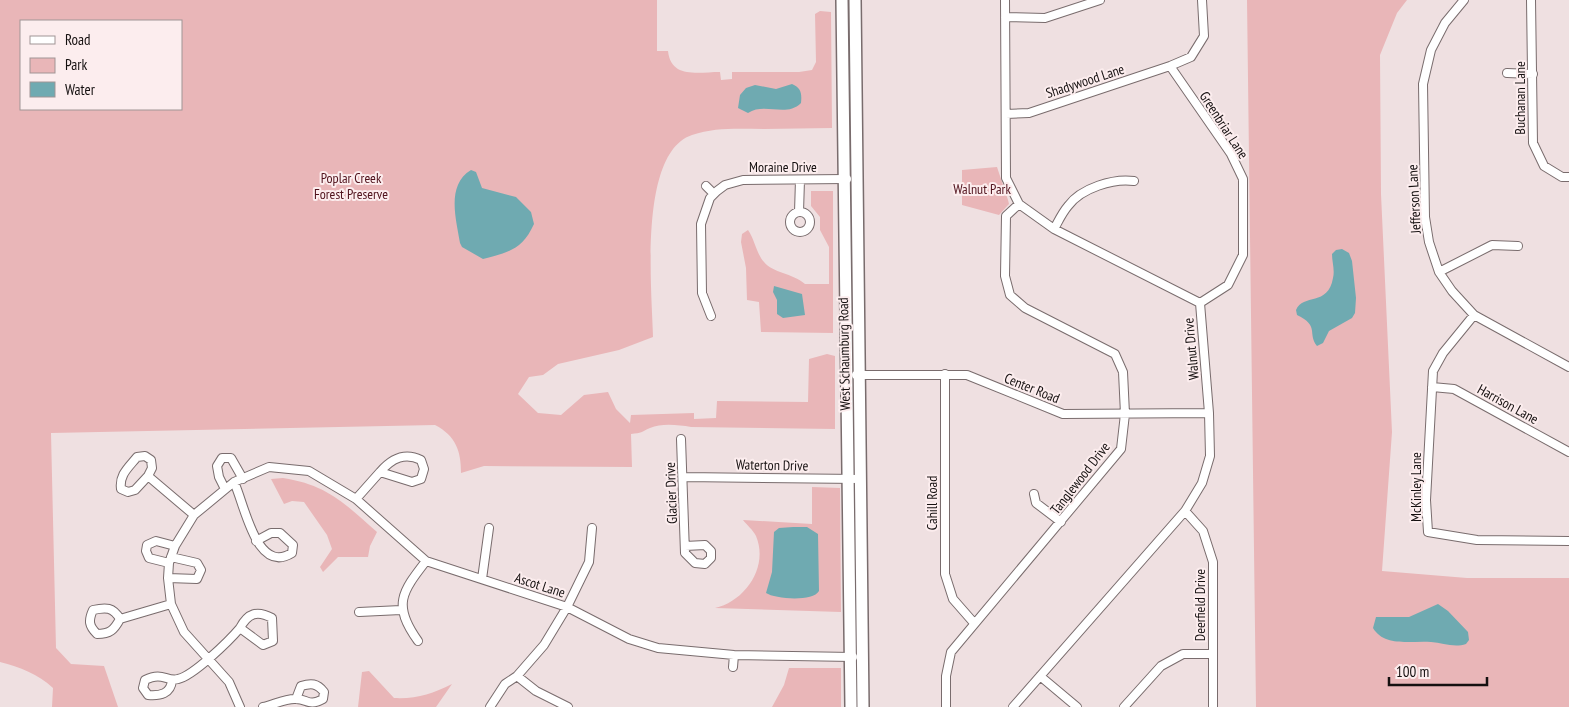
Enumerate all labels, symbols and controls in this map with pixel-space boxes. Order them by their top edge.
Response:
legend [20,20,182,110]
text: Road [65,30,91,49]
text: Park [65,55,87,74]
street label: Shadywood Lane [1043,60,1127,102]
street label: Buchanan Lane [1511,61,1529,135]
text: Water [65,80,96,99]
street label: Greenbriar Lane [1196,88,1253,162]
street label: Moraine Drive [749,158,817,176]
street label: Jefferson Lane [1403,164,1425,235]
park label: Poplar Creek Forest Preserve [314,169,388,203]
park label: Walnut Park [953,180,1011,198]
street label: West Schaumburg Road [834,297,854,411]
street label: Walnut Drive [1179,317,1203,381]
street label: Center Road [1002,369,1062,407]
street label: Harrison Lane [1474,380,1542,428]
street label: Tanglewood Drive [1046,438,1114,518]
street label: McKinley Lane [1407,452,1425,522]
street label: Waterton Drive [736,455,809,475]
street label: Glacier Drive [661,462,681,524]
street label: Cahill Road [923,476,941,530]
street label: Ascot Lane [512,568,568,602]
street label: Deerfield Drive [1191,569,1209,641]
scale bar [1389,654,1486,686]
text: 100 m [1396,662,1429,681]

